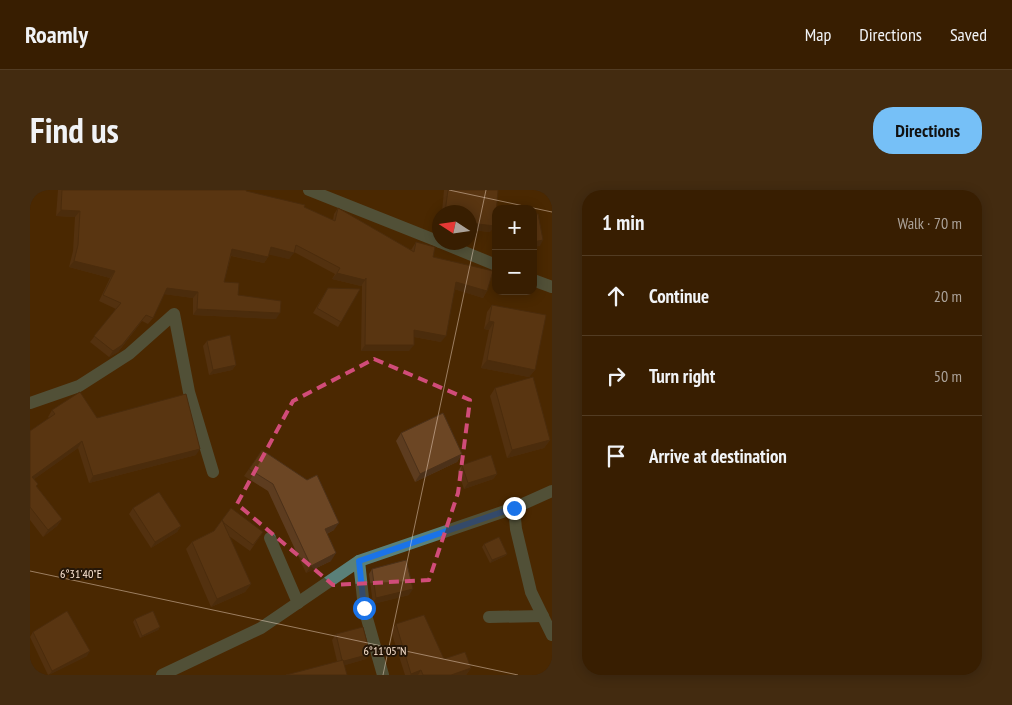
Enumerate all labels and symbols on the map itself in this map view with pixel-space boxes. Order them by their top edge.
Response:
north arrow [432,205,477,250]
route end [503,497,526,520]
text: 6°31'40"E [60,566,102,581]
route start [353,597,376,620]
text: 6°11'05"N [363,643,407,658]

